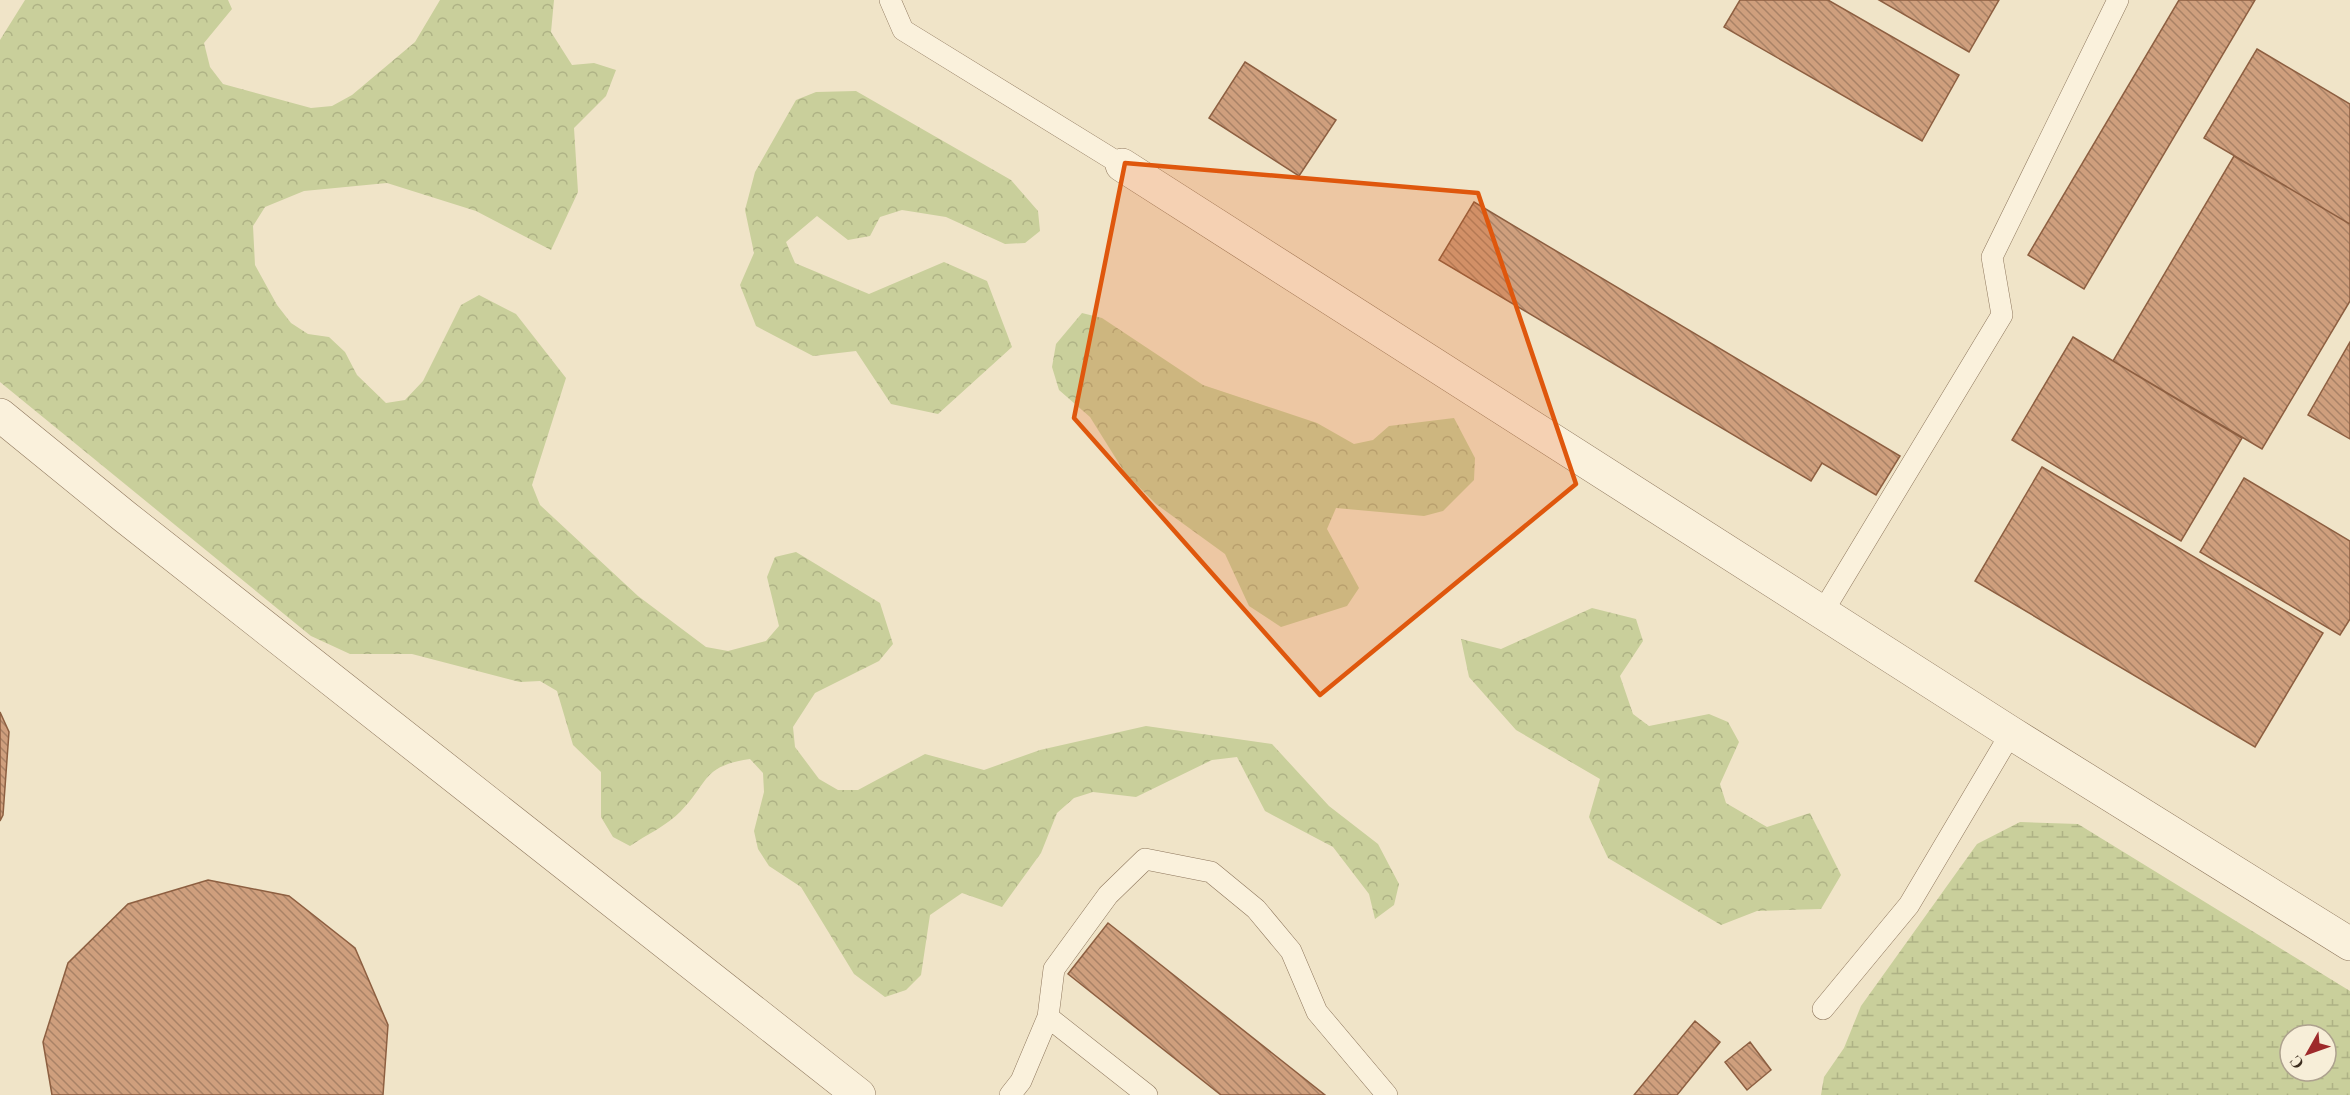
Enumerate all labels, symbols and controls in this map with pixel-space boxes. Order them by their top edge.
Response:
north arrow [2278,1023,2338,1083]
text: С [2284,1052,2308,1074]

